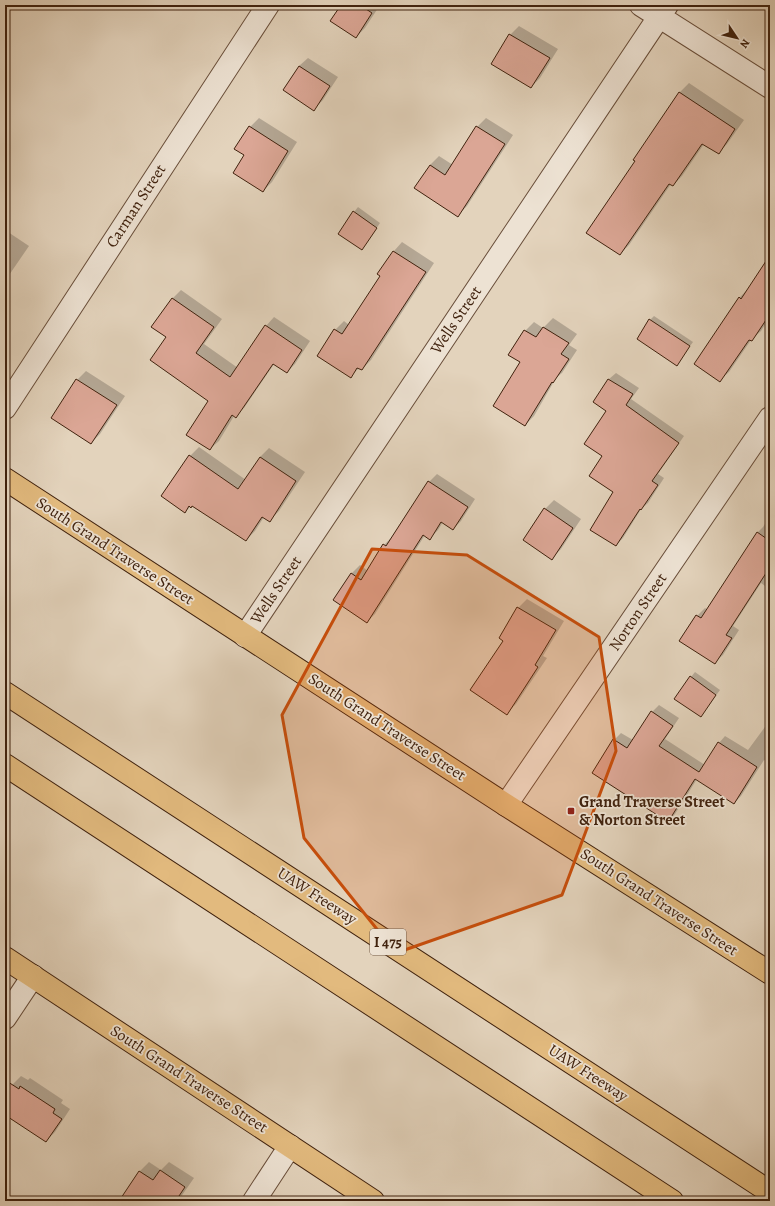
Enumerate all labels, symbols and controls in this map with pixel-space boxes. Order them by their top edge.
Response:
north arrow [717,18,757,58]
text: N [736,36,753,51]
street label: Carman Street [101,160,171,252]
street label: Wells Street [425,282,487,359]
street label: South Grand Traverse Street [32,492,198,610]
street label: Wells Street [245,552,307,629]
street label: Norton Street [604,569,672,655]
street label: South Grand Traverse Street [304,668,470,786]
place label: Grand Traverse Street & Norton Street [579,791,725,831]
marker: Grand Traverse Street & Norton Street [566,806,576,816]
street label: South Grand Traverse Street [576,843,742,961]
street label: UAW Freeway [273,862,362,930]
road number: I 475 [370,929,406,955]
street label: South Grand Traverse Street [106,1020,272,1138]
street label: UAW Freeway [544,1039,633,1107]

